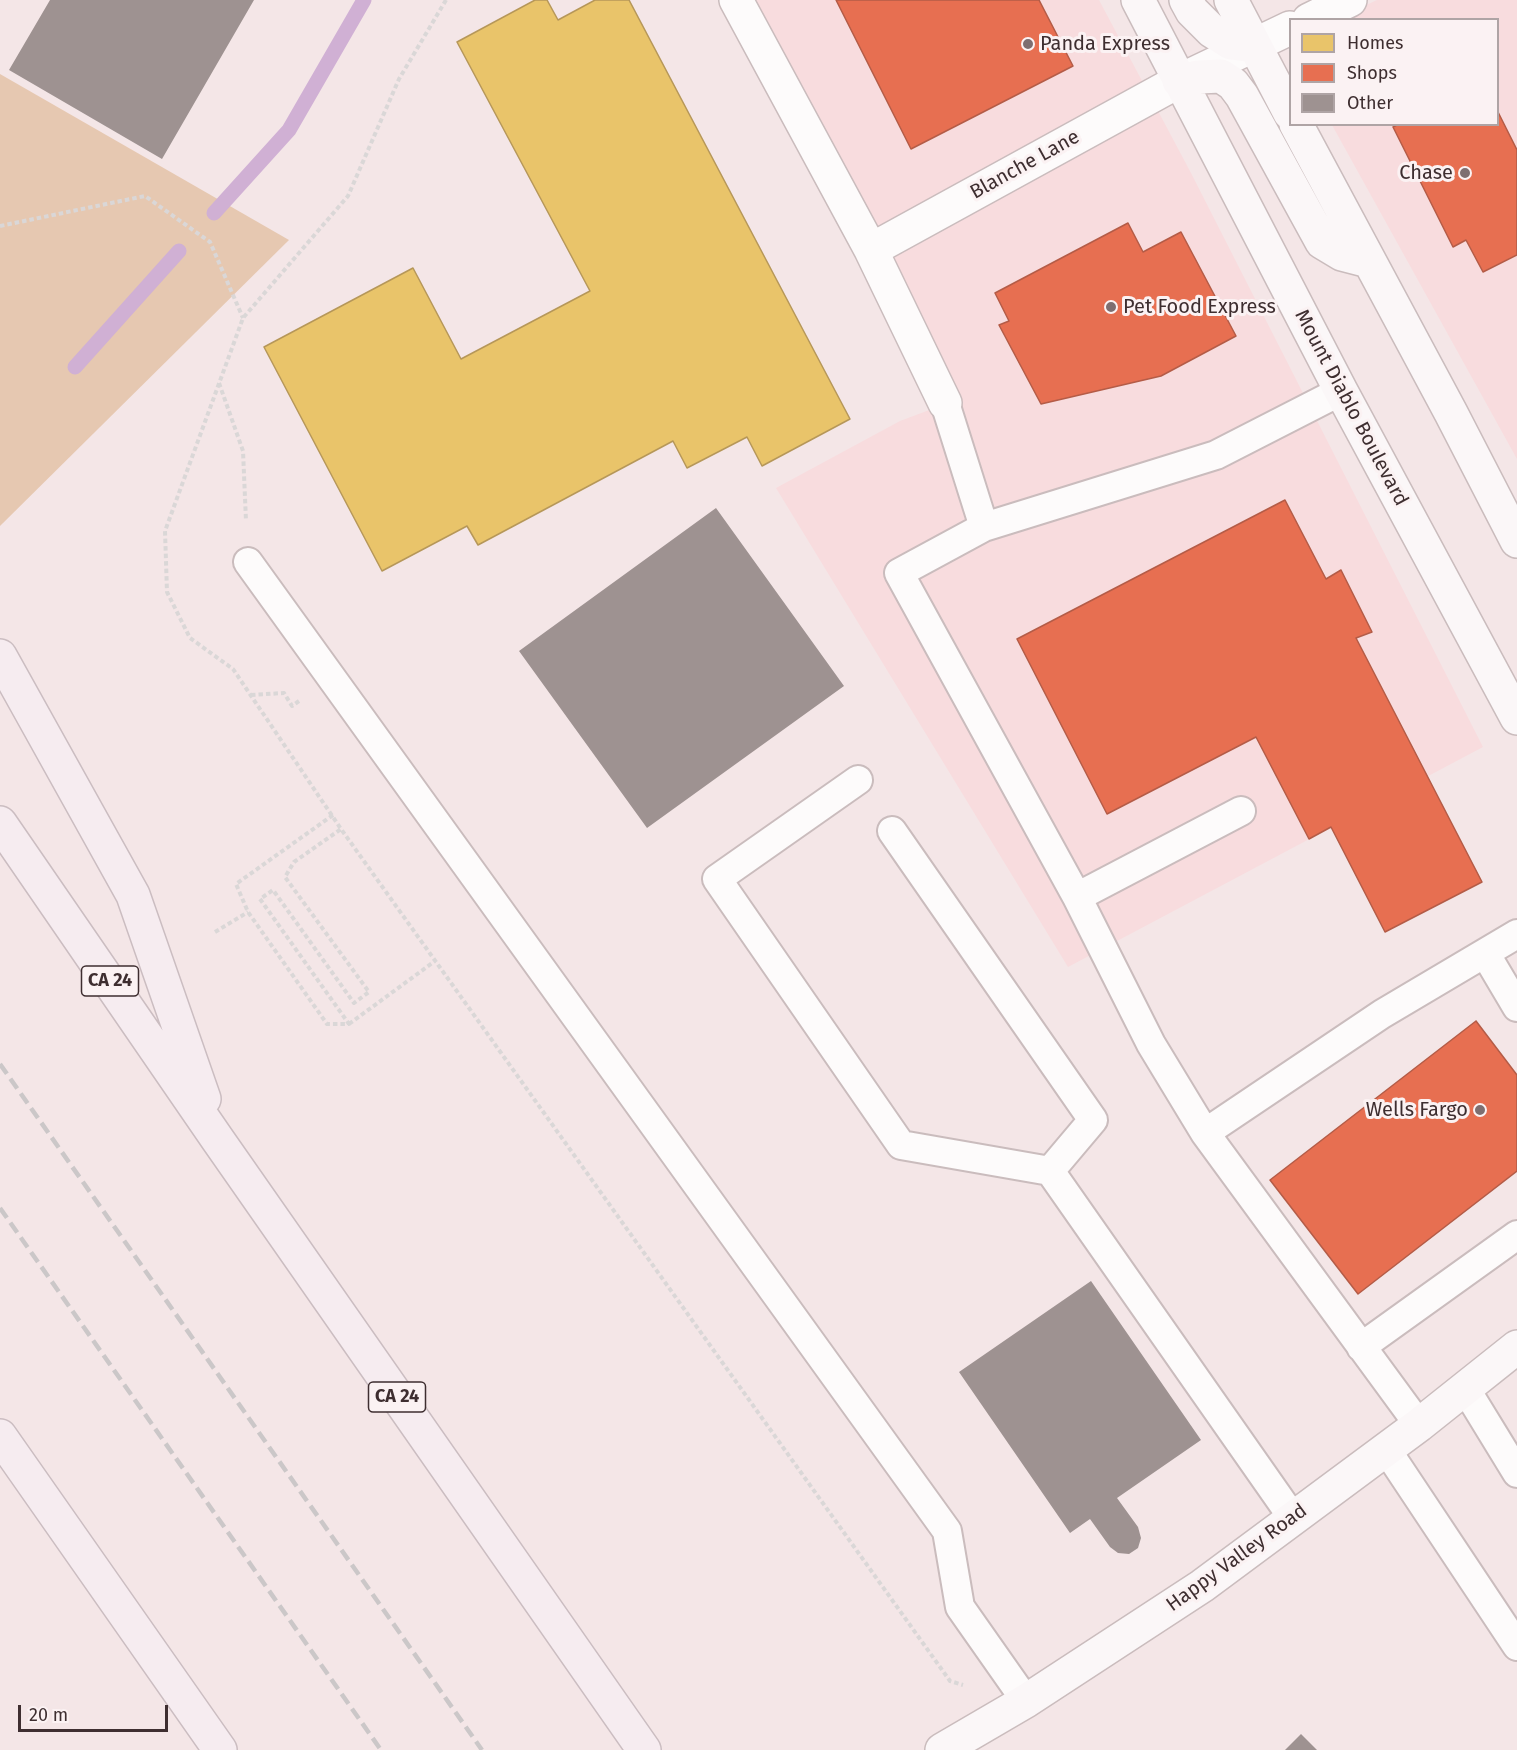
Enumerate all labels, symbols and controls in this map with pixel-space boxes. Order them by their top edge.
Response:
legend [1289,18,1499,126]
place label: Panda Express [1040,32,1170,56]
text: Homes [1347,32,1403,54]
marker: Panda Express [1021,37,1035,51]
text: Shops [1347,62,1397,84]
text: Other [1347,92,1393,114]
street label: Blanche Lane [966,125,1084,205]
place label: Chase [1399,161,1453,185]
marker: Chase [1458,166,1472,180]
place label: Pet Food Express [1123,295,1276,319]
marker: Pet Food Express [1104,300,1118,314]
street label: Mount Diablo Boulevard [1289,306,1413,510]
road number: CA 24 [82,966,138,996]
place label: Wells Fargo [1366,1098,1468,1122]
marker: Wells Fargo [1473,1103,1487,1117]
road number: CA 24 [368,1382,426,1412]
street label: Happy Valley Road [1162,1499,1312,1617]
scale bar [21,1693,171,1731]
text: 20 m [29,1704,68,1726]

